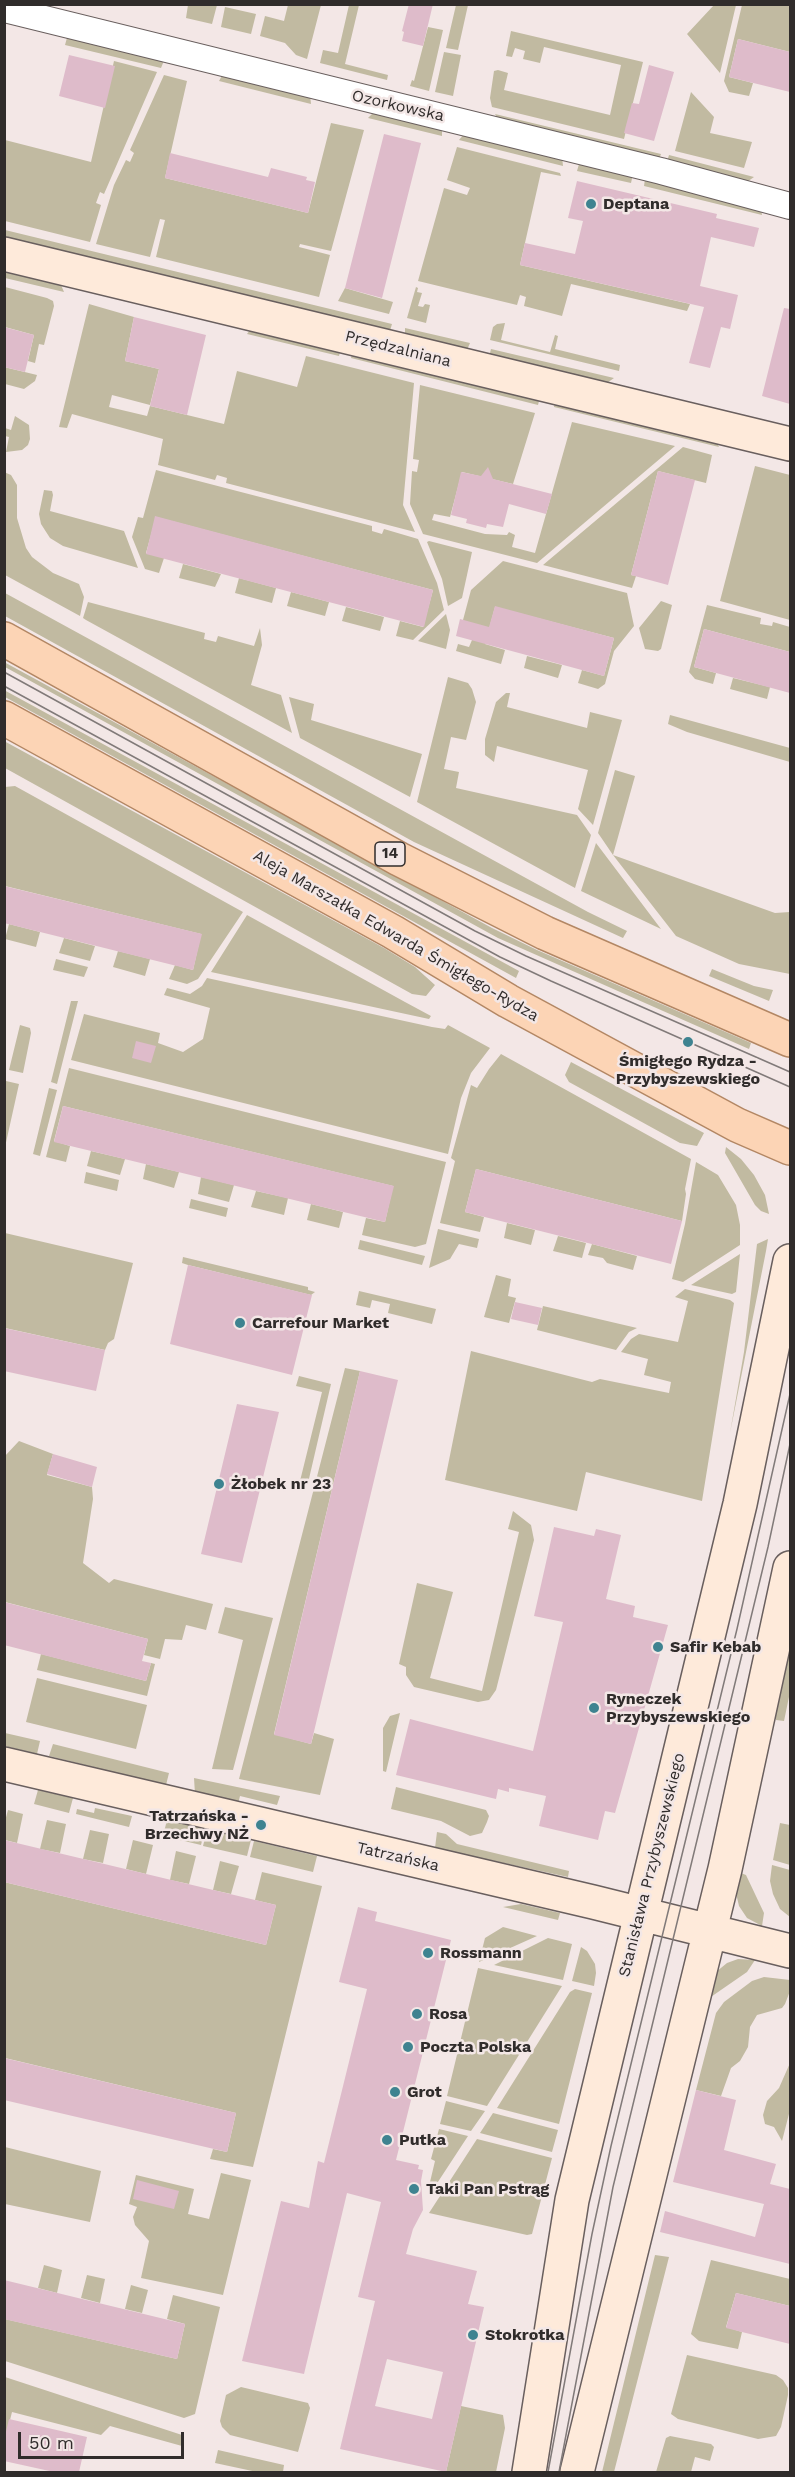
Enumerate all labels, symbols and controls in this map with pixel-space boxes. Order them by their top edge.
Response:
street label: Ozorkowska [350,86,446,126]
place label: Deptana [603,194,669,214]
marker: Deptana [584,197,598,211]
street label: Przędzalniana [343,327,453,371]
road number: 14 [375,842,405,866]
street label: Aleja Marszałka Edwarda Śmigłego-Rydza [250,846,542,1026]
marker: Śmigłego Rydza - Przybyszewskiego [681,1035,695,1049]
place label: Śmigłego Rydza - Przybyszewskiego [616,1051,760,1089]
place label: Carrefour Market [252,1313,389,1333]
marker: Carrefour Market [233,1316,247,1330]
place label: Żłobek nr 23 [231,1474,331,1494]
marker: Żłobek nr 23 [212,1477,226,1491]
place label: Safir Kebab [670,1637,761,1657]
marker: Safir Kebab [651,1640,665,1654]
place label: Ryneczek Przybyszewskiego [606,1689,750,1727]
marker: Ryneczek Przybyszewskiego [587,1701,601,1715]
street label: Stanisława Przybyszewskiego [615,1751,689,1979]
place label: Tatrzańska - Brzechwy NŻ [145,1806,249,1844]
marker: Tatrzańska - Brzechwy NŻ [254,1818,268,1832]
street label: Tatrzańska [355,1838,441,1876]
place label: Rossmann [440,1943,522,1963]
marker: Rossmann [421,1946,435,1960]
place label: Rosa [429,2004,467,2024]
marker: Rosa [410,2007,424,2021]
place label: Poczta Polska [420,2037,531,2057]
marker: Poczta Polska [401,2040,415,2054]
place label: Grot [407,2082,442,2102]
marker: Grot [388,2085,402,2099]
place label: Putka [399,2130,446,2150]
marker: Putka [380,2133,394,2147]
place label: Taki Pan Pstrąg [426,2179,549,2199]
marker: Taki Pan Pstrąg [407,2182,421,2196]
place label: Stokrotka [485,2325,564,2345]
marker: Stokrotka [466,2328,480,2342]
scale bar [21,2420,188,2458]
text: 50 m [29,2432,74,2453]

